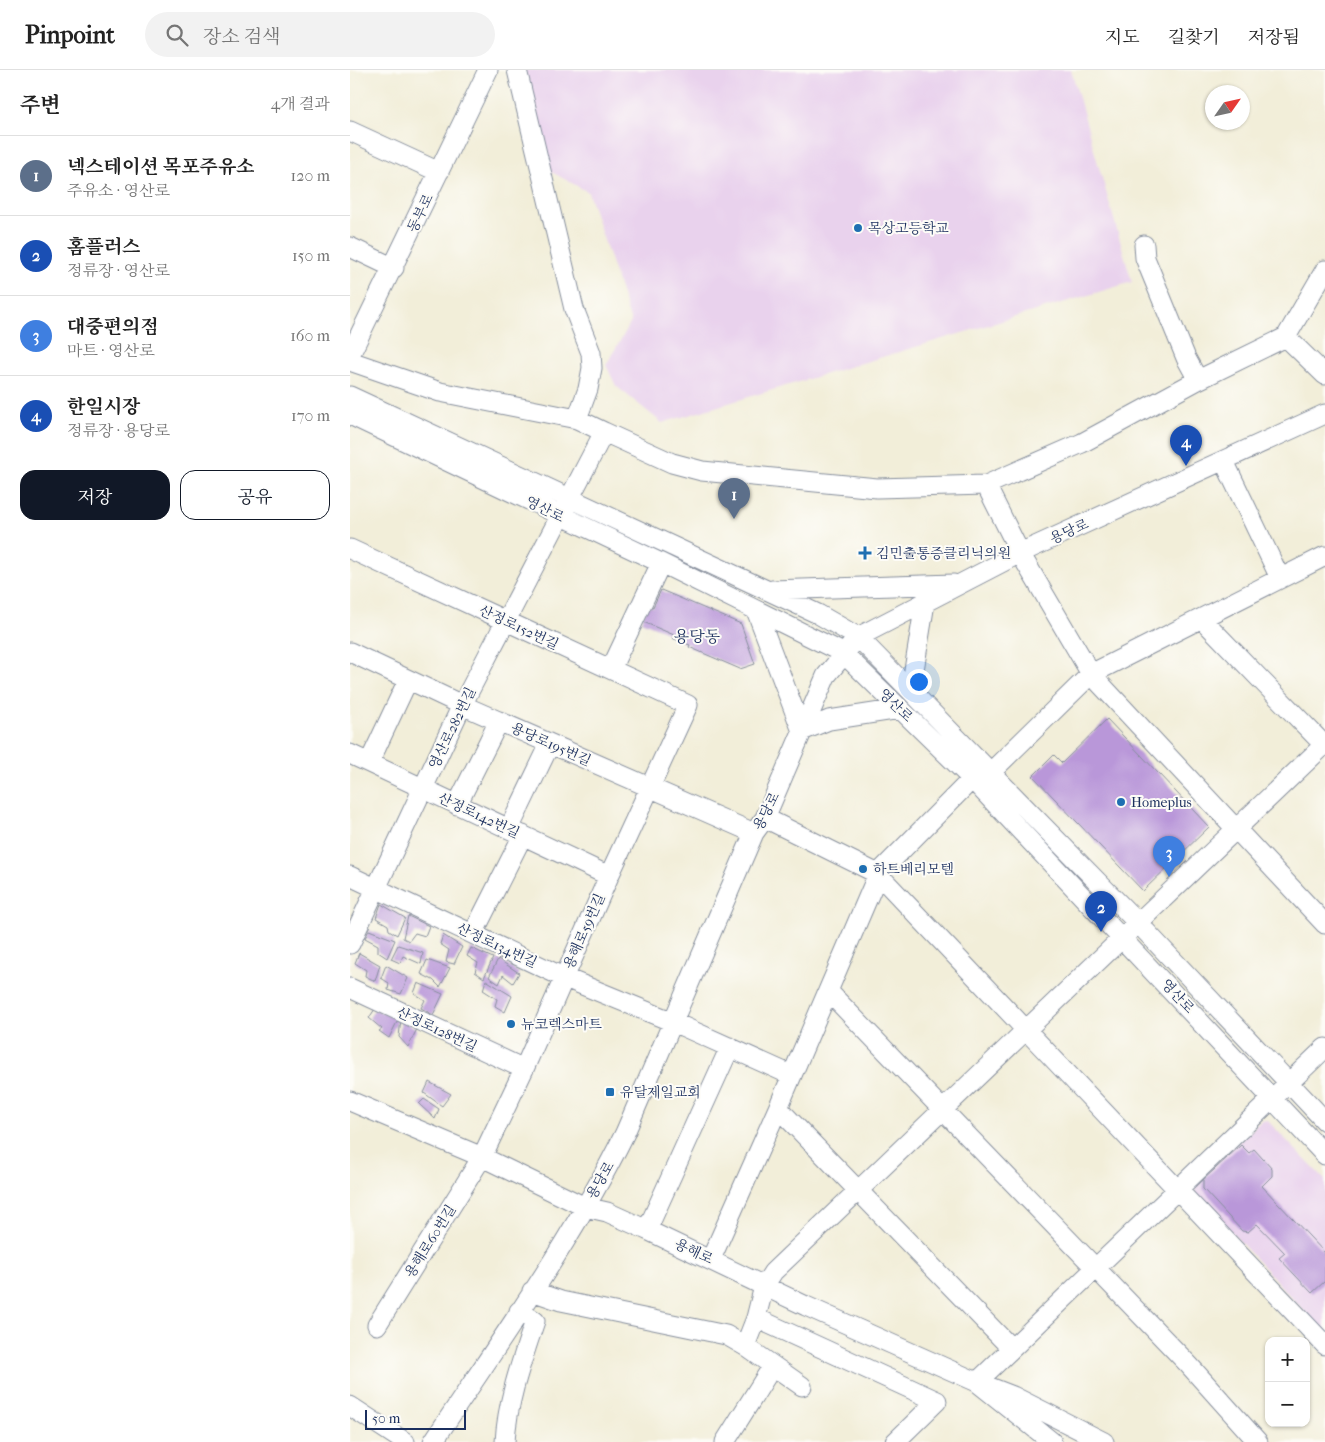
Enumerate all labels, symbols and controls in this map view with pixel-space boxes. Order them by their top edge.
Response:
search box [145,12,495,57]
text: Pinpoint [25,21,115,49]
icon: search [163,21,191,49]
text: 장소 검색 [203,26,280,48]
text: 지도 [1105,27,1140,48]
text: 길찾기 [1168,27,1220,48]
text: 저장됨 [1248,27,1300,48]
north arrow [1205,85,1250,130]
text: 주변 [20,93,61,117]
text: 4개 결과 [271,94,330,113]
text: 넥스테이션 목포주유소 [67,156,255,178]
text: 1 [33,166,39,185]
text: 120 m [291,166,330,185]
text: 주유소 · 영산로 [67,181,170,200]
street label: 동부로 [404,191,437,235]
place label: 목상고등학교 [868,220,950,237]
marker: 목상고등학교 [852,222,864,234]
text: 홈플러스 [67,236,140,258]
text: 2 [32,246,40,265]
text: 150 m [292,246,330,265]
text: 정류장 · 영산로 [67,261,170,280]
text: 대중편의점 [67,316,159,338]
text: 3 [33,326,39,345]
text: 160 m [290,326,330,345]
text: 마트 · 영산로 [67,341,154,360]
text: 한일시장 [67,396,140,418]
text: 4 [31,406,41,425]
text: 170 m [291,406,330,425]
text: 정류장 · 용당로 [67,421,170,440]
pin: 4 [1170,425,1202,466]
button: 저장 [20,470,170,520]
button: 공유 [180,470,330,520]
pin: 1 [718,478,750,519]
street label: 영산로 [523,493,567,526]
street label: 용당로 [1047,515,1092,547]
place label: 김민출통증클리닉의원 [876,545,1011,562]
marker: 김민출통증클리닉의원 [858,546,872,560]
street label: 산정로152번길 [476,602,561,653]
district label: 용당동 [674,627,721,646]
your location [906,669,932,695]
street label: 영산로282번길 [425,684,480,772]
street label: 영산로 [875,685,916,726]
street label: 용당로195번길 [508,719,594,770]
street label: 산정로142번길 [435,789,522,842]
street label: 용당로 [750,789,783,833]
place label: Homeplus [1131,794,1192,811]
marker: Homeplus [1115,796,1127,808]
pin: 3 [1153,836,1185,877]
place label: 하트베리모텔 [873,861,954,878]
marker: 하트베리모텔 [857,863,869,875]
street label: 용해로59번길 [560,891,609,972]
pin: 2 [1085,891,1117,932]
street label: 산정로134번길 [454,919,540,971]
street label: 영산로 [1158,976,1198,1017]
street label: 산정로128번길 [394,1003,480,1056]
place label: 뉴코렉스마트 [521,1016,603,1033]
marker: 뉴코렉스마트 [505,1018,517,1030]
place label: 유달제일교회 [620,1084,701,1101]
marker: 유달제일교회 [604,1086,616,1098]
street label: 용당로 [583,1158,618,1202]
street label: 용해로60번길 [401,1202,460,1281]
street label: 용해로 [672,1235,716,1268]
map controls [1265,1337,1310,1427]
button: + [1265,1337,1310,1382]
button: − [1265,1382,1310,1427]
scale bar [365,1407,466,1430]
text: 50 m [372,1410,400,1427]

